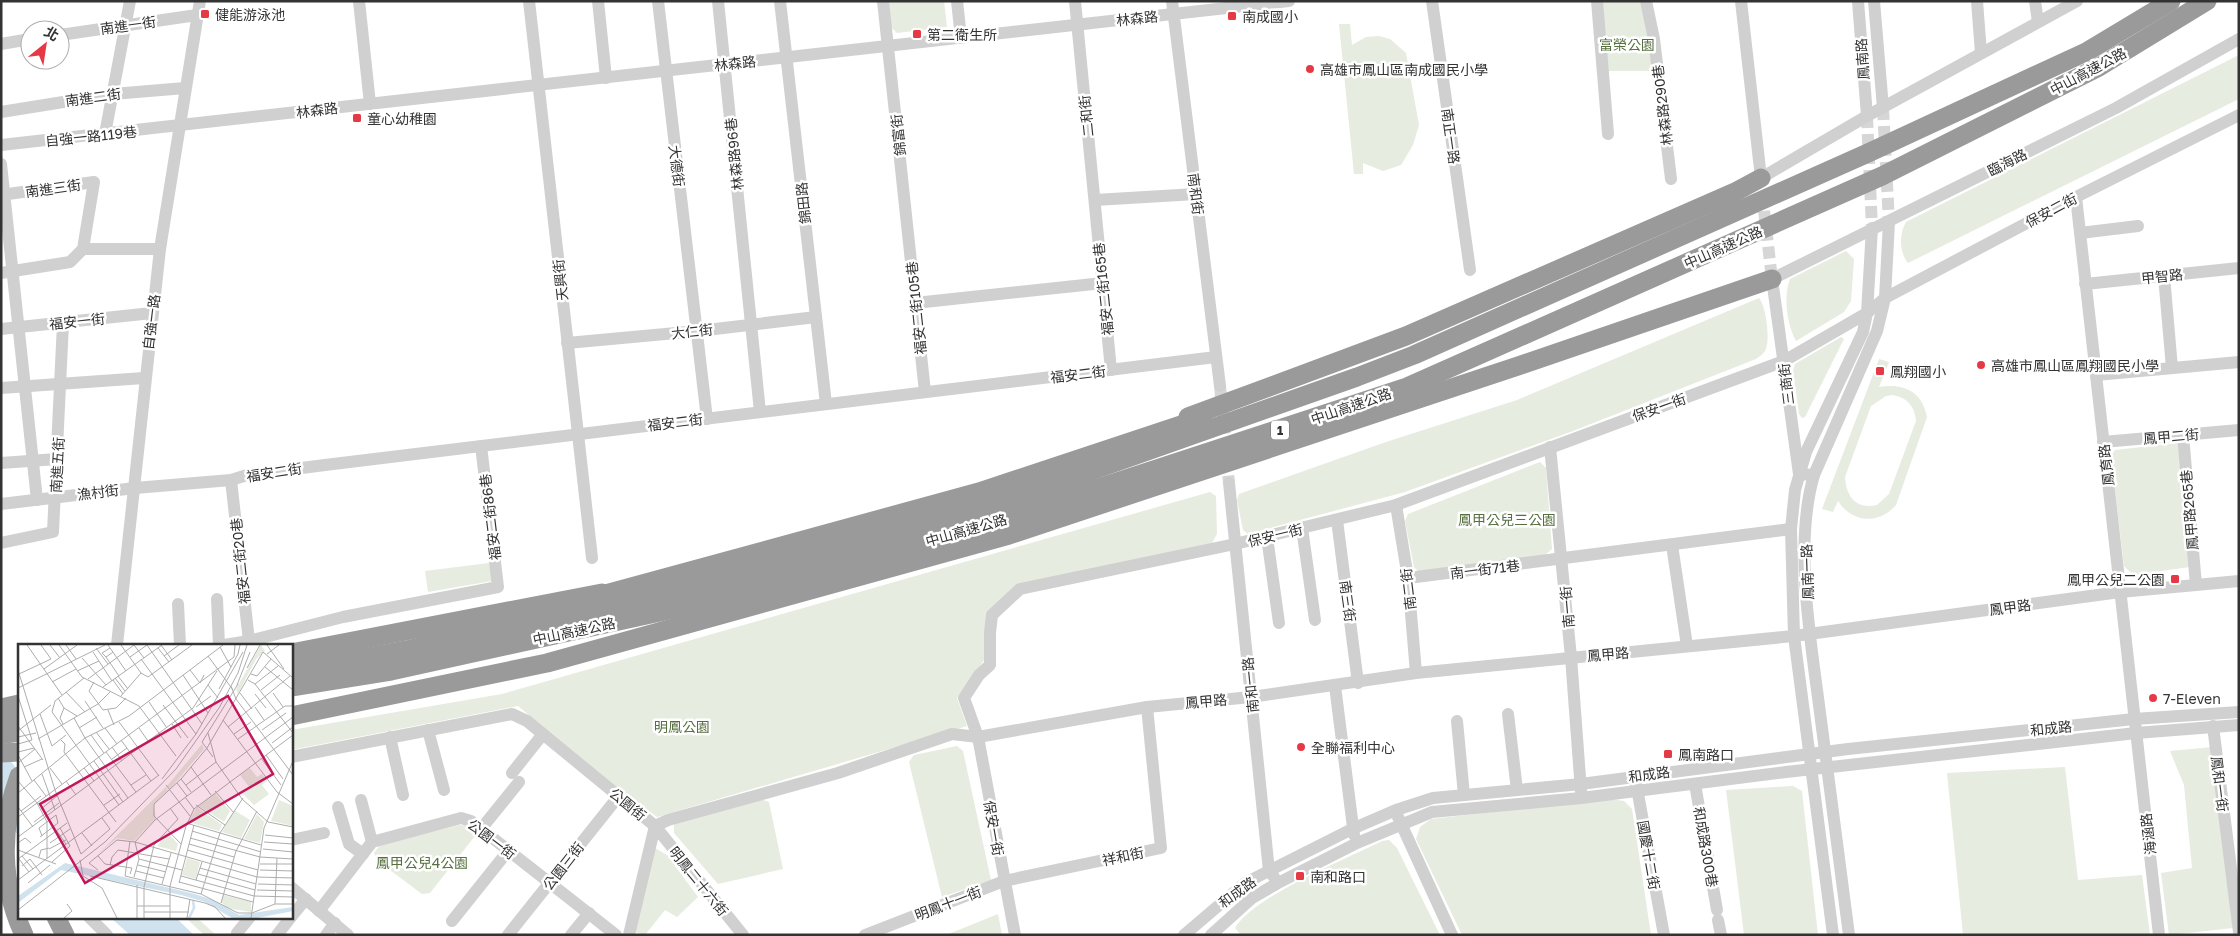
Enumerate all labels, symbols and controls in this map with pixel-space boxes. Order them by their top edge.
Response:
place label: 健能游泳池 [215,6,285,23]
street label: 林森路 [1115,7,1159,29]
marker: 健能游泳池 [199,8,211,20]
place label: 南成國小 [1242,8,1298,25]
marker: 南成國小 [1226,10,1238,22]
street label: 南進一街 [99,13,157,37]
north arrow [20,20,70,70]
text: 北 [41,22,62,44]
place label: 第二衛生所 [927,26,997,43]
marker: 第二衛生所 [911,28,923,40]
park label: 富榮公園 [1599,36,1655,53]
street label: 鳳南路 [1852,37,1872,81]
street label: 中山高速公路 [2047,44,2129,98]
street label: 林森路 [713,52,757,74]
place label: 高雄市鳳山區南成國民小學 [1320,61,1488,78]
marker: 高雄市鳳山區南成國民小學 [1304,63,1316,75]
street label: 林森路290巷 [1649,64,1675,146]
street label: 南進二街 [64,85,122,109]
street label: 二和街 [1075,94,1097,138]
street label: 林森路 [295,99,339,121]
street label: 南正一路 [1439,107,1463,165]
place label: 童心幼稚園 [367,110,437,127]
marker: 童心幼稚園 [351,112,363,124]
street label: 錦富街 [887,113,909,157]
street label: 林森路96巷 [722,117,746,191]
street label: 自強一路119巷 [44,123,138,149]
street label: 大德街 [666,144,688,188]
street label: 臨海路 [1984,145,2030,179]
street label: 南和街 [1185,172,1207,216]
street label: 南進三街 [24,176,82,200]
street label: 錦田路 [792,181,814,225]
street label: 保安二街 [2022,189,2080,231]
street label: 中山高速公路 [1681,222,1765,272]
street label: 福安二街165巷 [1090,242,1116,336]
street label: 天興街 [549,258,571,302]
street label: 福安二街105巷 [903,261,929,355]
street label: 甲智路 [2140,265,2184,287]
street label: 自強一路 [139,293,163,351]
street label: 福安一街 [48,310,106,332]
street label: 大仁街 [670,320,714,342]
place label: 高雄市鳳山區鳳翔國民小學 [1991,357,2159,374]
marker: 高雄市鳳山區鳳翔國民小學 [1975,359,1987,371]
street label: 福安二街 [1049,362,1107,386]
street label: 三商街 [1775,362,1797,406]
place label: 鳳翔國小 [1890,363,1946,380]
marker: 鳳翔國小 [1874,365,1886,377]
street label: 中山高速公路 [1309,384,1393,428]
street label: 保安一街 [1630,389,1688,425]
street label: 福安二街 [646,410,704,434]
road number: 1 [1271,420,1289,440]
street label: 鳳甲二街 [2142,425,2200,447]
street label: 南進五街 [47,437,67,493]
street label: 鳳育路 [2095,443,2117,487]
street label: 福安二街 [245,459,303,485]
street label: 鳳甲路265巷 [2177,469,2201,551]
street label: 福安二街86巷 [476,473,504,561]
street label: 漁村街 [76,481,120,503]
street label: 中山高速公路 [923,510,1009,550]
park label: 鳳甲公兒三公園 [1458,511,1556,528]
street label: 福安二街20巷 [227,517,253,605]
street label: 保安一街 [1246,520,1304,550]
street label: 鳳南一路 [1798,544,1816,600]
street label: 南一街71巷 [1449,556,1521,582]
street label: 南二街 [1397,567,1419,611]
place label: 鳳甲公兒二公園 [2067,571,2165,588]
marker: 鳳甲公兒二公園 [2169,573,2181,585]
street label: 南三街 [1337,579,1359,623]
street label: 南一街 [1557,585,1577,629]
street label: 鳳甲路 [1988,596,2032,618]
street label: 中山高速公路 [531,614,617,648]
inset map [18,644,292,918]
street label: 鳳甲路 [1586,644,1630,664]
street label: 南和一路 [1239,656,1261,714]
place label: 7-Eleven [2163,690,2221,707]
street label: 鳳甲路 [1184,691,1228,711]
marker: 7-Eleven [2147,692,2159,704]
street label: 和成路 [2029,717,2073,739]
park label: 明鳳公園 [654,718,710,735]
place label: 全聯福利中心 [1311,739,1395,756]
marker: 全聯福利中心 [1295,741,1307,753]
place label: 鳳南路口 [1678,746,1734,763]
marker: 鳳南路口 [1662,748,1674,760]
street label: 鳳和一街 [2208,755,2232,813]
street label: 和成路 [1627,763,1671,785]
street label: 公園街 [606,784,650,824]
street label: 保安一街 [981,799,1007,857]
street label: 和成路300巷 [1691,805,1721,889]
street label: 海涵路 [2137,812,2159,856]
street label: 公園一街 [465,815,519,863]
street label: 國慶十二街 [1635,819,1663,891]
street label: 公園三街 [539,839,587,893]
street label: 明鳳二十六街 [666,843,732,919]
street label: 祥和街 [1101,843,1145,869]
park label: 鳳甲公兒4公園 [376,854,468,871]
place label: 南和路口 [1310,868,1366,885]
marker: 南和路口 [1294,870,1306,882]
street label: 和成路 [1215,873,1259,911]
street label: 明鳳十一街 [912,883,984,923]

